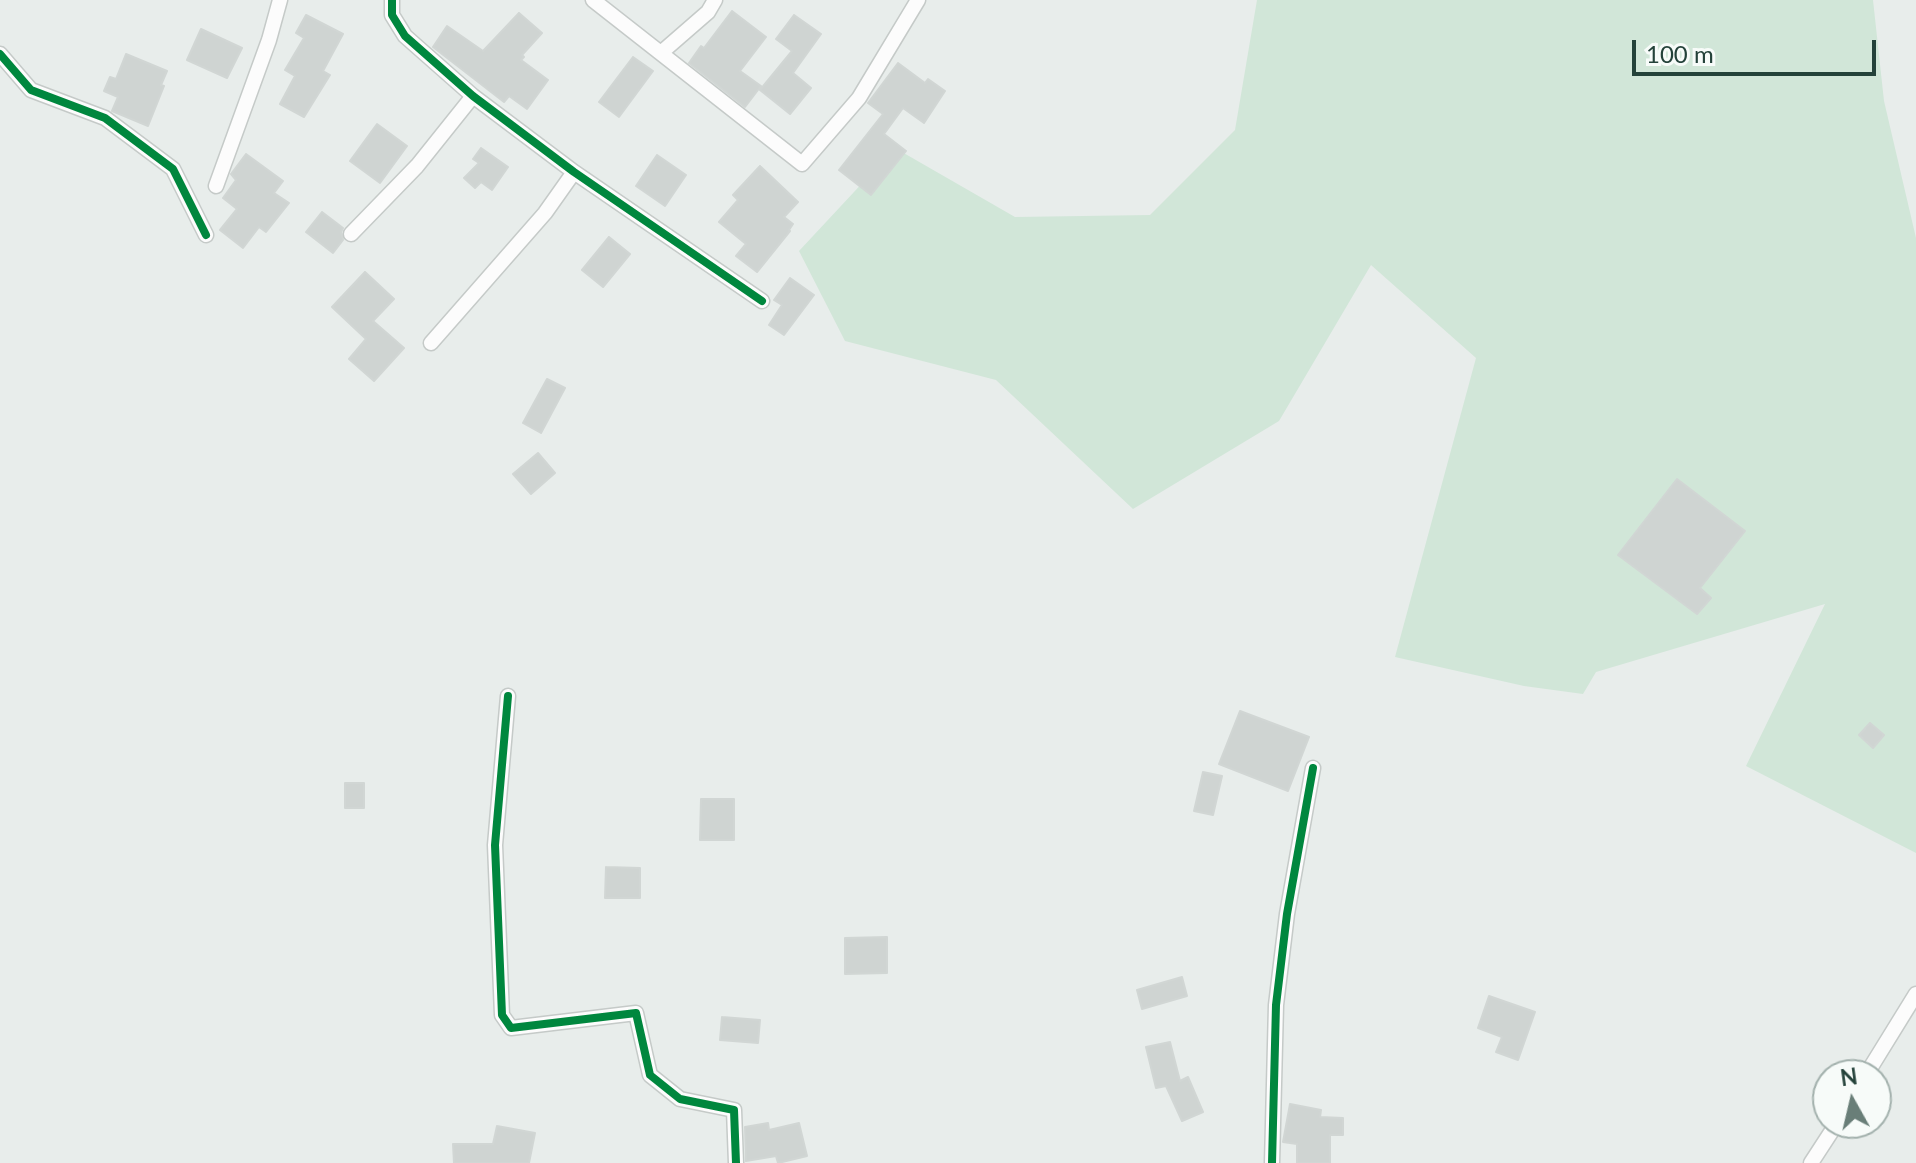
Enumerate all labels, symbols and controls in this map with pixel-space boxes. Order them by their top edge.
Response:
scale bar [1636,24,1880,74]
text: 100 m [1646,39,1714,68]
north arrow [1812,1059,1892,1139]
text: N [1839,1062,1859,1091]

